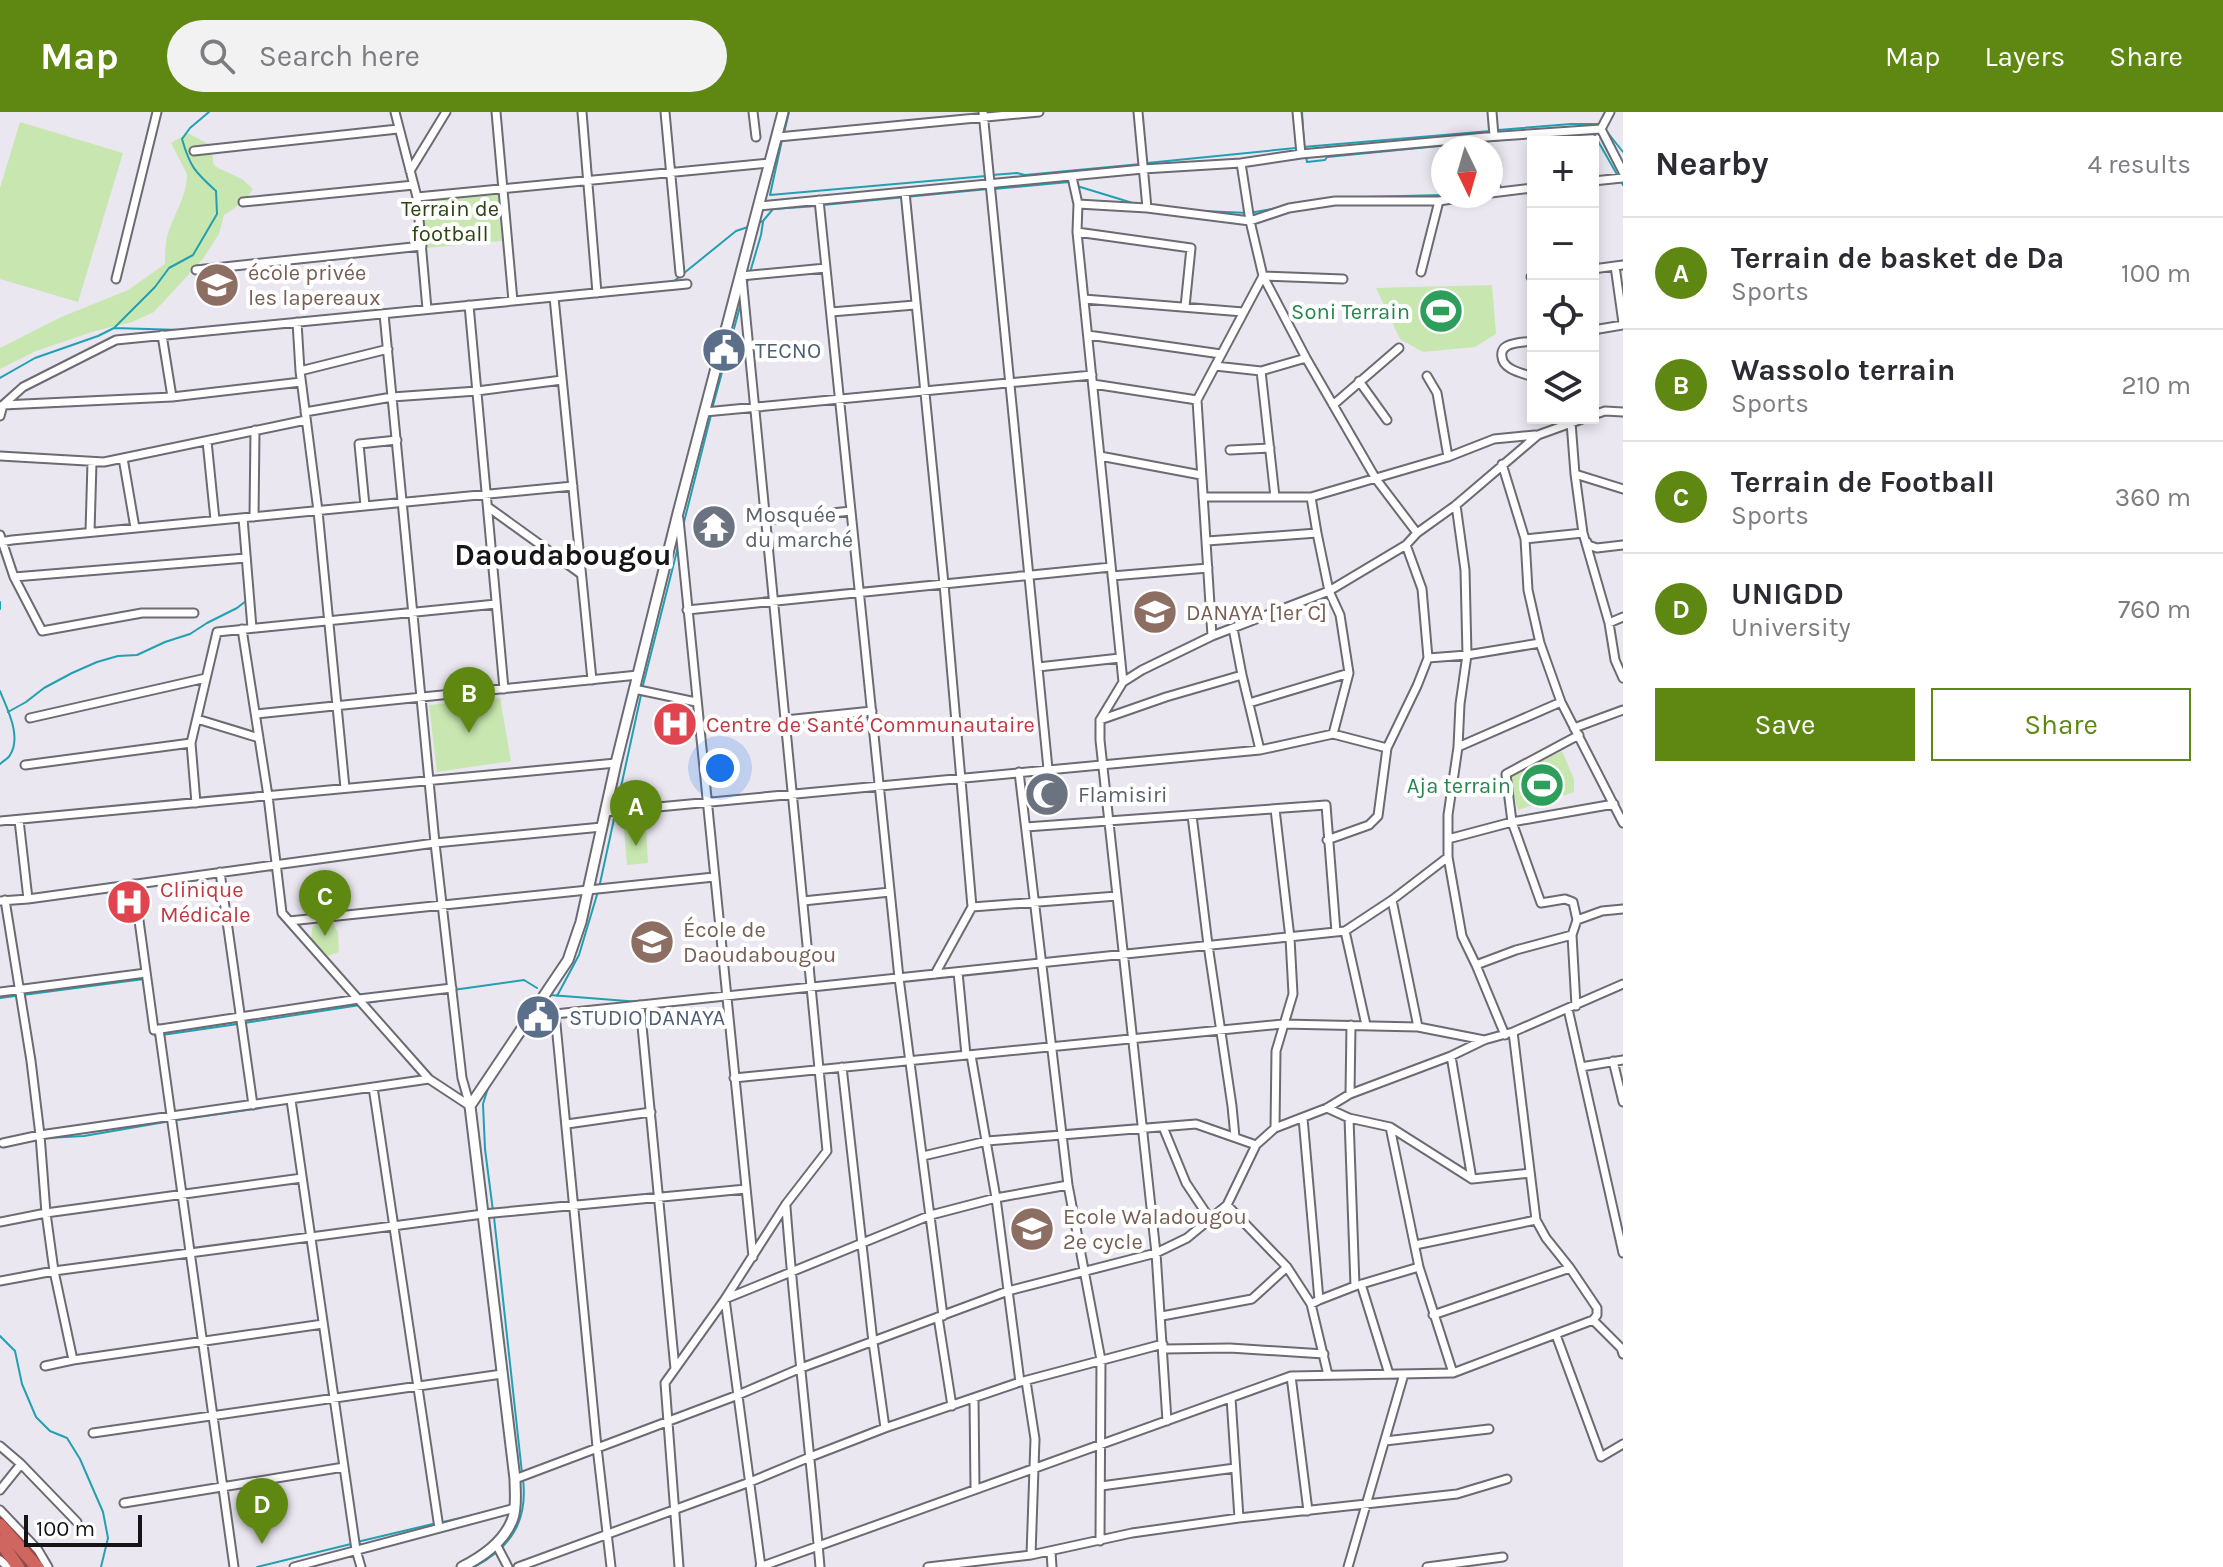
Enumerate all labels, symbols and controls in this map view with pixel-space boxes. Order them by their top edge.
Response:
search box [167,20,727,92]
text: Map [40,34,119,79]
icon: search [195,34,239,78]
text: Search here [259,38,420,74]
text: Map [1885,40,1940,73]
text: Layers [1984,40,2065,73]
text: Share [2109,40,2183,73]
north arrow [1431,136,1503,208]
map controls [1527,136,1599,424]
button: + [1527,136,1599,208]
text: Nearby [1655,144,1769,184]
text: 4 results [2087,149,2191,180]
park label: Terrain de football [401,196,499,247]
button: − [1527,208,1599,280]
text: Terrain de basket de Da [1731,240,2064,276]
text: A [1673,258,1689,289]
text: 100 m [2121,258,2191,289]
place label: école privée les lapereaux [248,260,381,311]
school or university icon: école privée les lapereaux [193,261,241,309]
text: Sports [1731,276,1809,307]
button: locate [1527,280,1599,352]
sports icon: Soni Terrain [1417,287,1465,335]
place label: Soni Terrain [1291,299,1410,325]
public building icon: TECNO [700,326,748,374]
place label: TECNO [755,338,821,364]
button: layers [1527,352,1599,424]
text: Wassolo terrain [1731,352,1955,388]
text: B [1673,370,1689,401]
text: 210 m [2121,370,2191,401]
text: Sports [1731,388,1809,419]
text: Terrain de Football [1731,464,1995,500]
text: C [1673,482,1689,513]
text: 360 m [2115,482,2191,513]
text: Sports [1731,500,1809,531]
place label: Mosquée du marché [745,502,853,553]
temple icon: Mosquée du marché [690,503,738,551]
district label: Daoudabougou [454,537,672,573]
text: UNIGDD [1731,576,1844,612]
school or university icon: DANAYA [1er C] [1131,588,1179,636]
text: D [1672,594,1690,625]
text: 760 m [2118,594,2191,625]
place label: DANAYA [1er C] [1186,600,1327,626]
text: University [1731,612,1851,643]
pin: B [443,667,495,733]
button: Save [1655,688,1915,761]
button: Share [1931,688,2191,761]
hospital icon: Centre de Santé Communautaire [651,700,699,748]
place label: Centre de Santé Communautaire [706,712,1035,738]
your location [700,748,740,788]
sports icon: Aja terrain [1518,761,1566,809]
mosque icon: Flamisiri [1023,770,1071,818]
place label: Aja terrain [1407,773,1511,799]
pin: A [610,780,662,846]
place label: Flamisiri [1078,782,1168,808]
pin: C [299,870,351,936]
place label: Clinique Médicale [160,877,250,928]
hospital icon: Clinique Médicale [105,878,153,926]
place label: École de Daoudabougou [683,916,836,968]
school or university icon: École de Daoudabougou [628,918,676,966]
public building icon: STUDIO DANAYA [514,993,562,1041]
place label: STUDIO DANAYA [569,1005,726,1031]
place label: Ecole Waladougou 2e cycle [1063,1204,1247,1255]
school or university icon: Ecole Waladougou 2e cycle [1008,1205,1056,1253]
pin: D [236,1478,288,1544]
scale bar [24,1511,142,1547]
text: 100 m [36,1516,95,1542]

